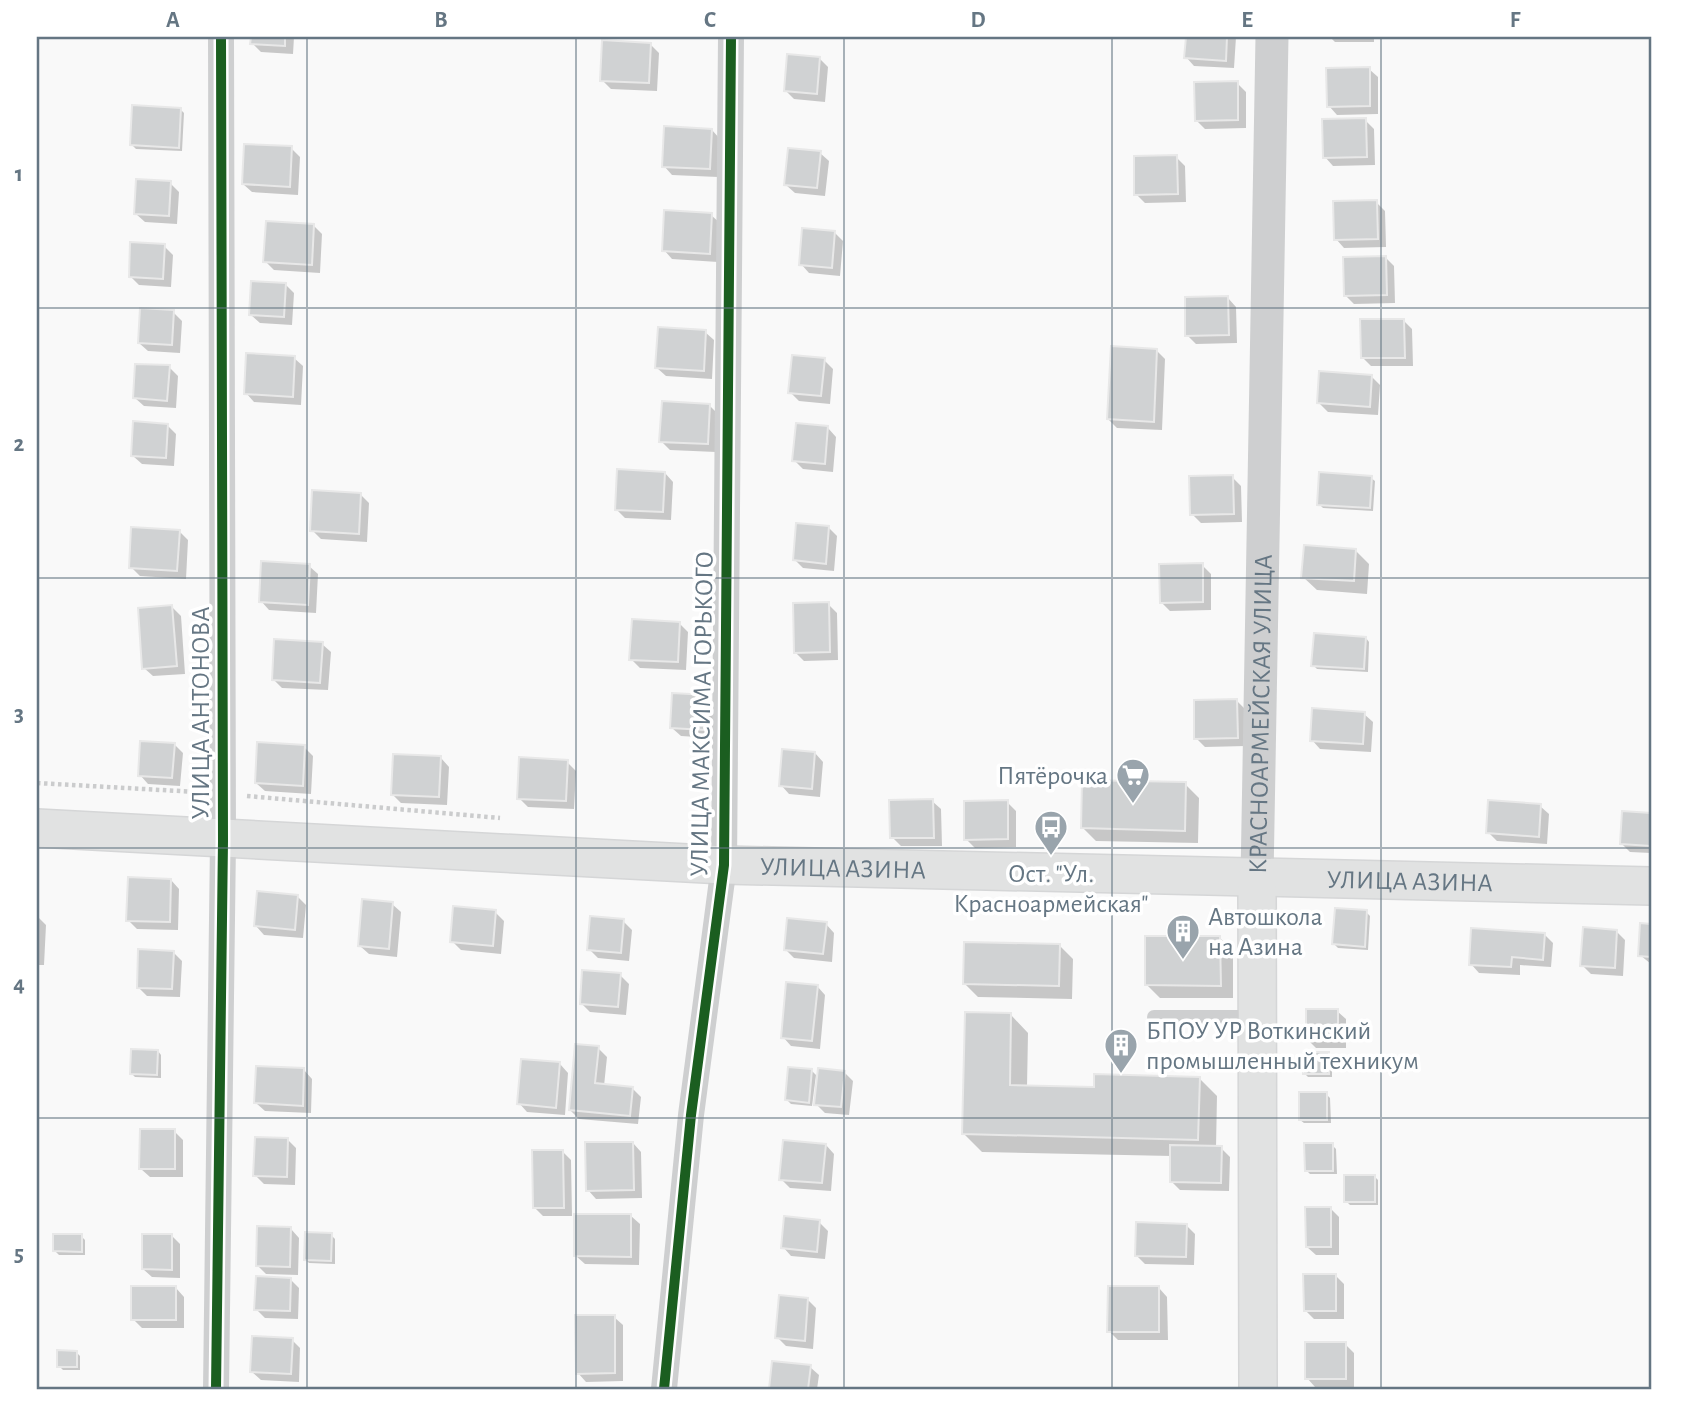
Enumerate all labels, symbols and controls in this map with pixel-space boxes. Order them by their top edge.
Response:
text: A [166,9,180,32]
text: B [434,9,448,32]
text: C [704,9,716,32]
text: D [970,9,986,32]
text: E [1241,9,1253,32]
text: F [1510,9,1521,32]
text: 1 [15,163,23,186]
text: 2 [14,433,25,456]
street label: УЛИЦА МАКСИМА ГОРЬКОГО [686,551,718,877]
street label: КРАСНОАРМЕЙСКАЯ УЛИЦА [1245,554,1277,874]
street label: УЛИЦА АНТОНОВА [188,607,214,819]
text: 3 [14,703,24,726]
supermarket icon: Пятёрочка [1114,756,1152,805]
place label: Пятёрочка [997,763,1108,789]
bus stop icon: Ост. "Ул. Красноармейская" [1032,808,1070,857]
street label: УЛИЦА АЗИНА [760,854,926,884]
place label: Ост. "Ул. Красноармейская" [953,861,1149,917]
street label: УЛИЦА АЗИНА [1326,867,1493,896]
place label: Автошкола на Азина [1208,904,1323,960]
building icon: Автошкола на Азина [1164,912,1202,961]
text: 4 [13,973,25,996]
place label: БПОУ УР Воткинский промышленный техникум [1146,1018,1419,1074]
building icon: БПОУ УР Воткинский промышленный техникум [1102,1026,1140,1075]
text: 5 [14,1243,24,1266]

